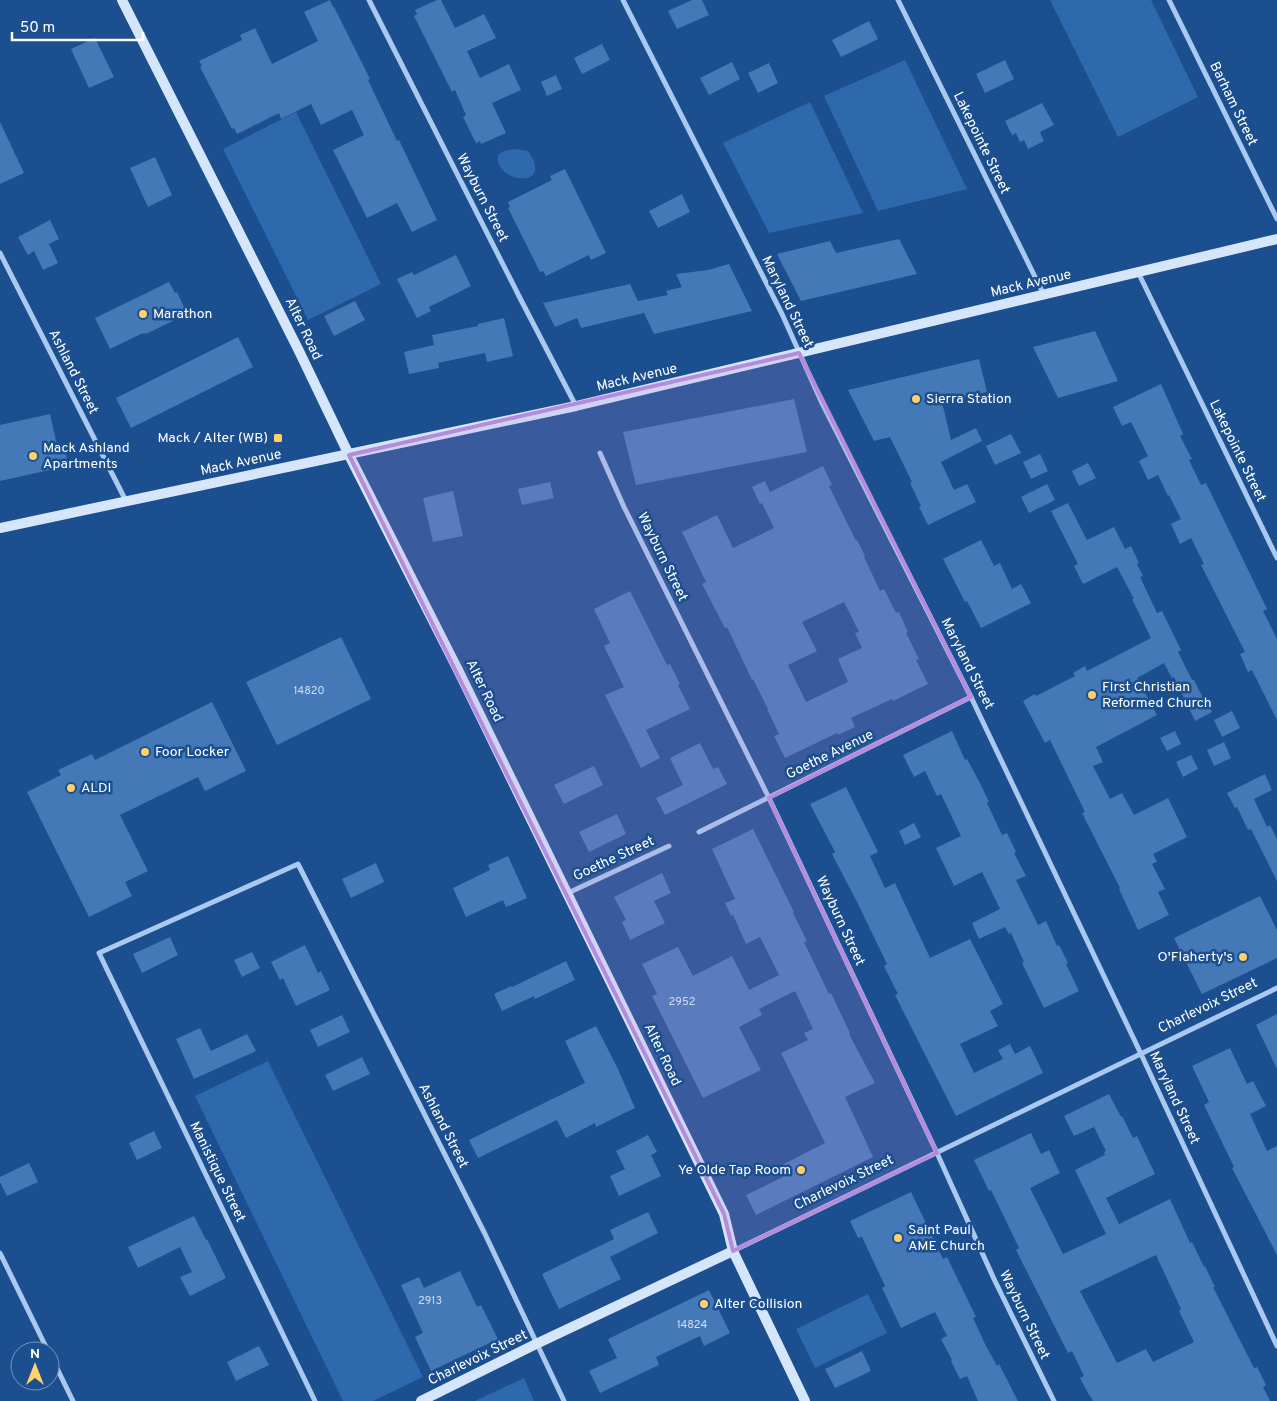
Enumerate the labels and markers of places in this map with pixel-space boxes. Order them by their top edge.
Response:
place label: Marathon [153,306,212,323]
marker: Marathon [137,308,149,320]
place label: Sierra Station [926,391,1012,408]
marker: Sierra Station [910,393,922,405]
place label: Mack / Alter (WB) [158,430,268,447]
marker: Mack / Alter (WB) [272,432,284,444]
place label: Mack Ashland Apartments [43,440,130,473]
marker: Mack Ashland Apartments [27,450,39,462]
place label: First Christian Reformed Church [1102,679,1212,712]
marker: First Christian Reformed Church [1086,689,1098,701]
place label: Foor Locker [155,744,230,761]
marker: Foor Locker [139,746,151,758]
place label: ALDI [81,780,112,797]
marker: ALDI [65,782,77,794]
place label: O'Flaherty's [1157,949,1233,966]
marker: O'Flaherty's [1237,951,1249,963]
place label: Ye Olde Tap Room [678,1162,791,1179]
marker: Ye Olde Tap Room [795,1164,807,1176]
place label: Saint Paul AME Church [908,1222,985,1255]
marker: Saint Paul AME Church [892,1232,904,1244]
place label: Alter Collision [714,1296,802,1313]
marker: Alter Collision [698,1298,710,1310]

